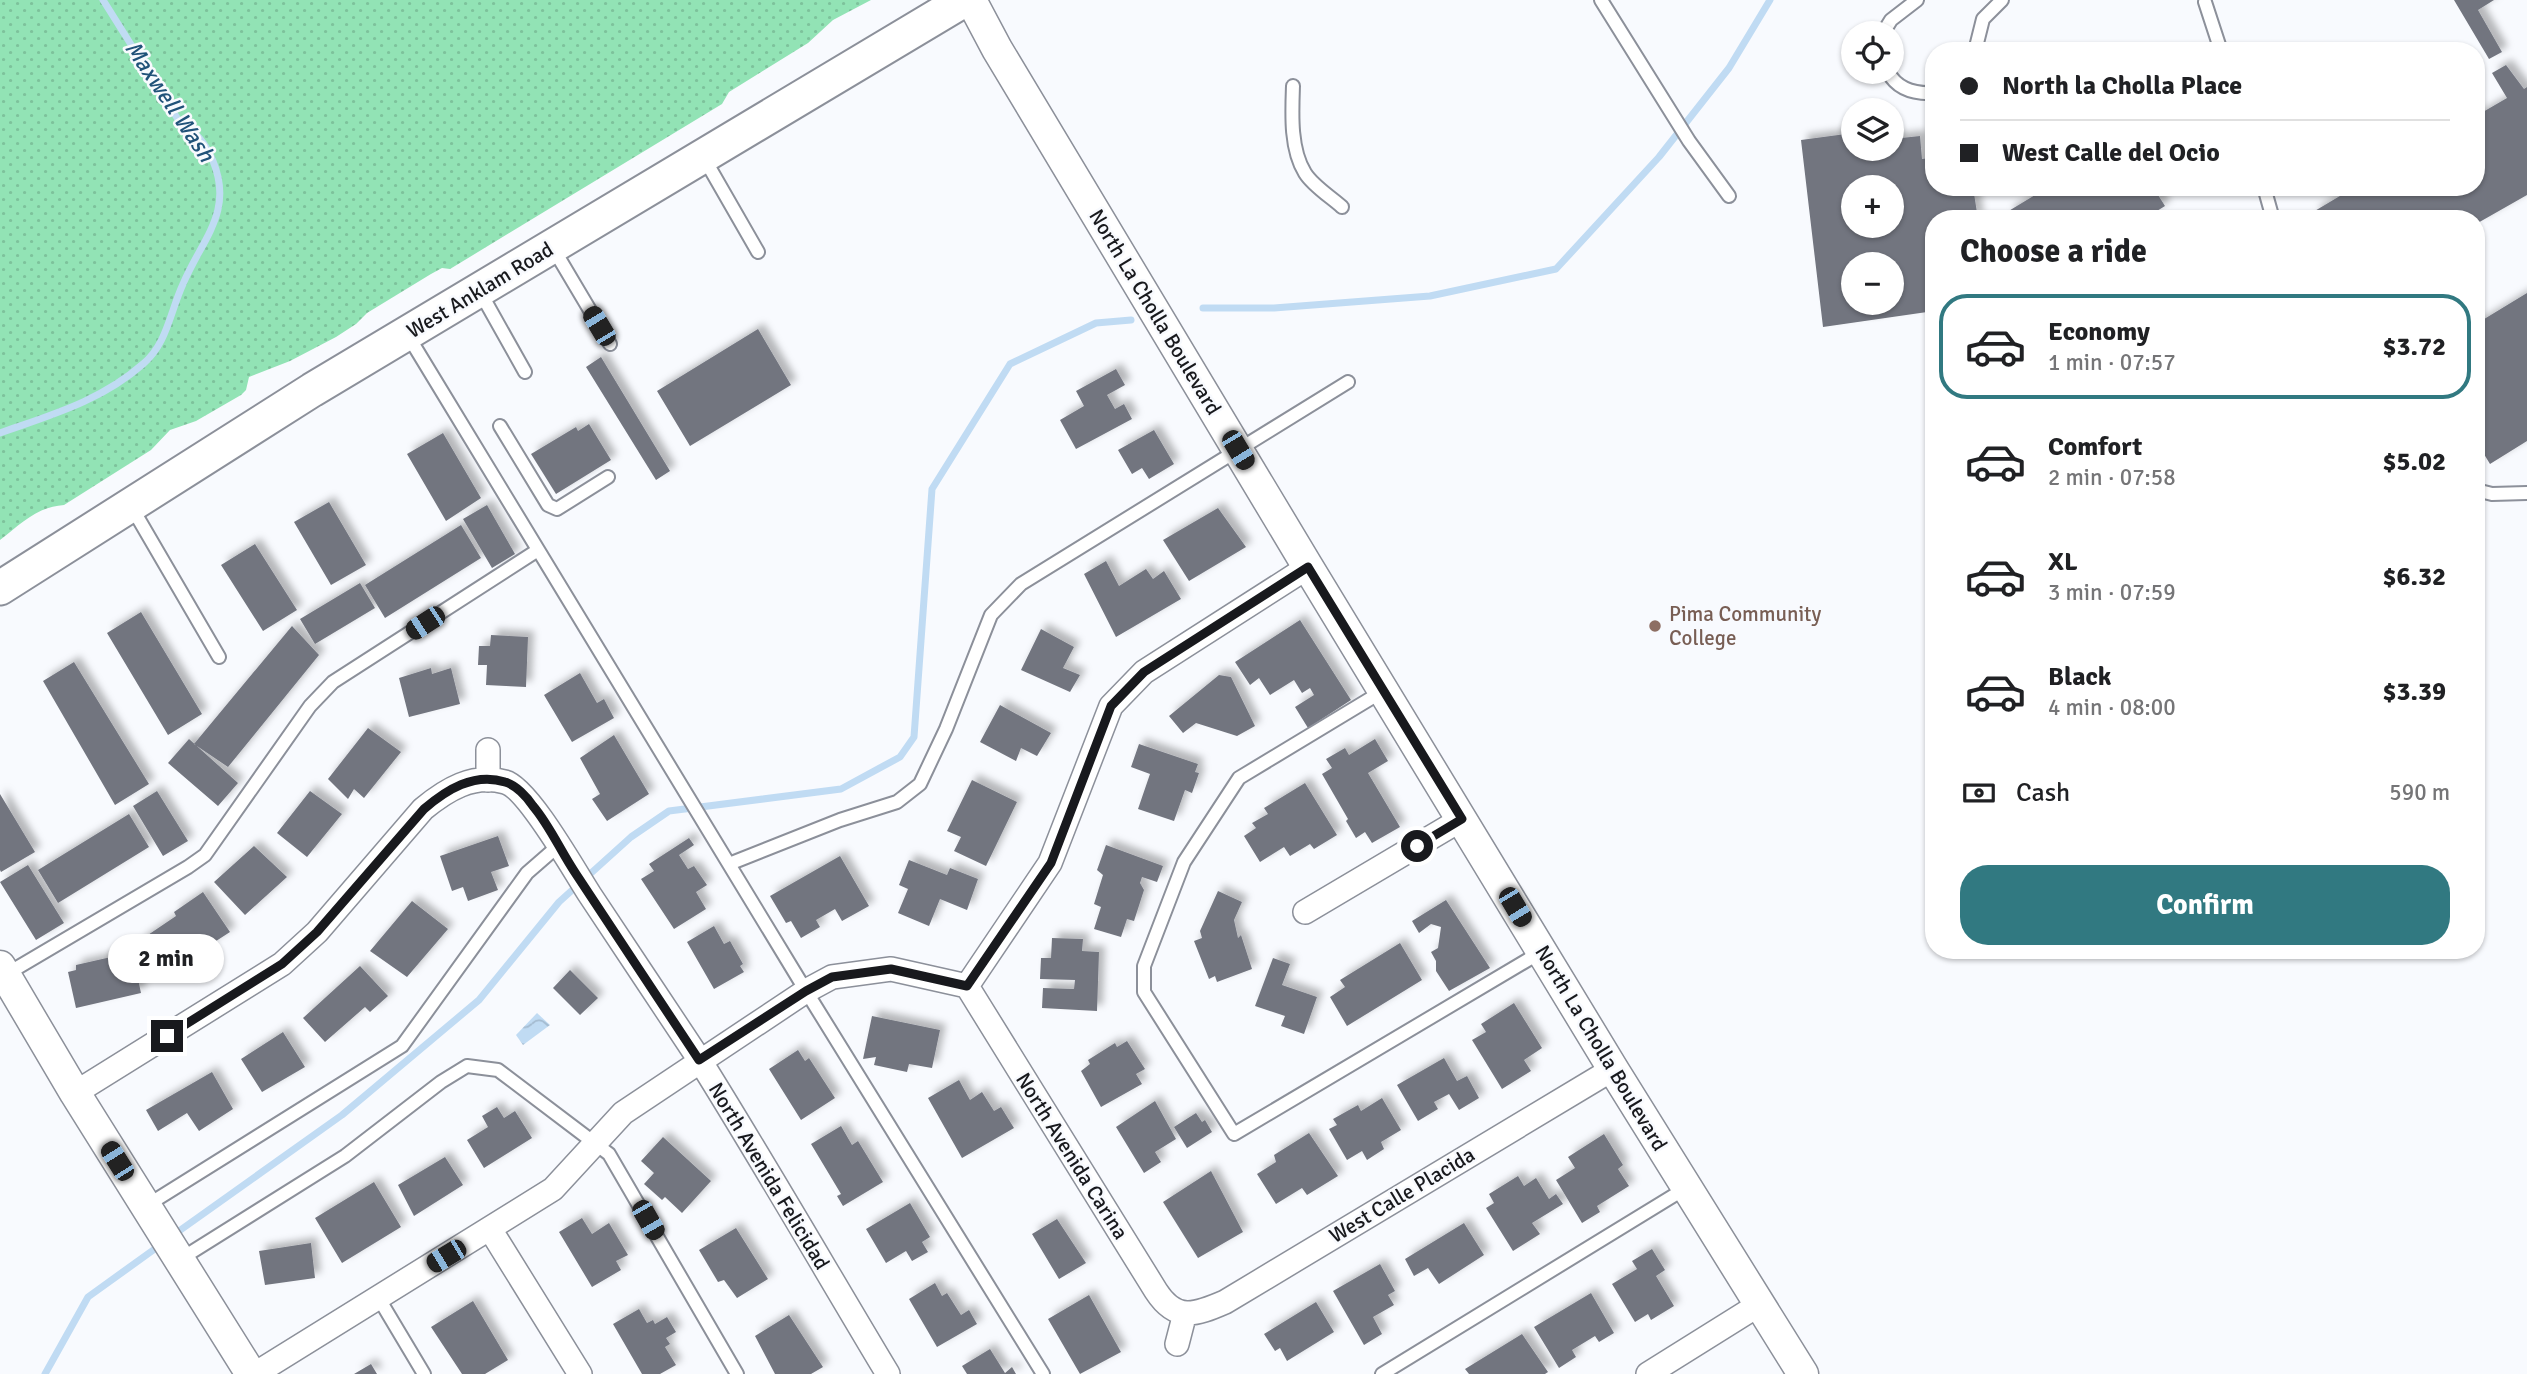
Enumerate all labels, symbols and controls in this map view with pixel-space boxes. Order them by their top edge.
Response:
map controls [1841,21,1904,315]
button: locate [1841,21,1904,84]
water label: Maxwell Wash [118,35,222,169]
text: North la Cholla Place [2002,70,2242,102]
button: layers [1841,98,1904,161]
text: West Calle del Ocio [2002,137,2220,169]
button: + [1841,175,1904,238]
street label: North La Cholla Boulevard [1083,204,1227,420]
text: Choose a ride [1960,232,2147,271]
street label: West Anklam Road [402,236,558,344]
button: − [1841,252,1904,315]
car [580,303,619,349]
icon: car [1964,315,2027,378]
text: Economy [2048,316,2150,348]
text: $3.72 [2382,331,2446,363]
text: 1 min · 07:57 [2048,348,2176,377]
car [1219,427,1258,473]
icon: car [1964,430,2027,493]
text: Comfort [2048,431,2142,463]
text: $5.02 [2382,446,2446,478]
text: 2 min · 07:58 [2048,463,2176,492]
icon: car [1964,545,2027,608]
text: XL [2048,546,2078,578]
text: $6.32 [2382,561,2446,593]
text: 3 min · 07:59 [2048,578,2176,607]
place label: Pima Community College [1669,601,1821,651]
car [402,603,449,643]
marker: Pima Community College [1647,618,1663,634]
icon: car [1964,660,2027,723]
text: Black [2048,661,2111,693]
text: $3.39 [2382,676,2446,708]
text: 4 min · 08:00 [2048,693,2176,722]
icon: cash [1960,774,1998,812]
text: Cash [2016,777,2070,809]
text: 590 m [2389,778,2450,807]
route start [1401,830,1433,862]
button: Confirm [1960,865,2450,945]
car [1496,884,1535,930]
callout: 2 min [109,934,225,984]
street label: North La Cholla Boulevard [1529,940,1673,1156]
text: 2 min [138,944,194,973]
route end [151,1020,183,1052]
street label: North Avenida Carina [1010,1068,1134,1244]
street label: North Avenida Felicidad [703,1078,835,1274]
car [97,1138,138,1184]
street label: West Calle Placida [1325,1141,1479,1249]
car [629,1197,668,1243]
car [423,1236,470,1276]

